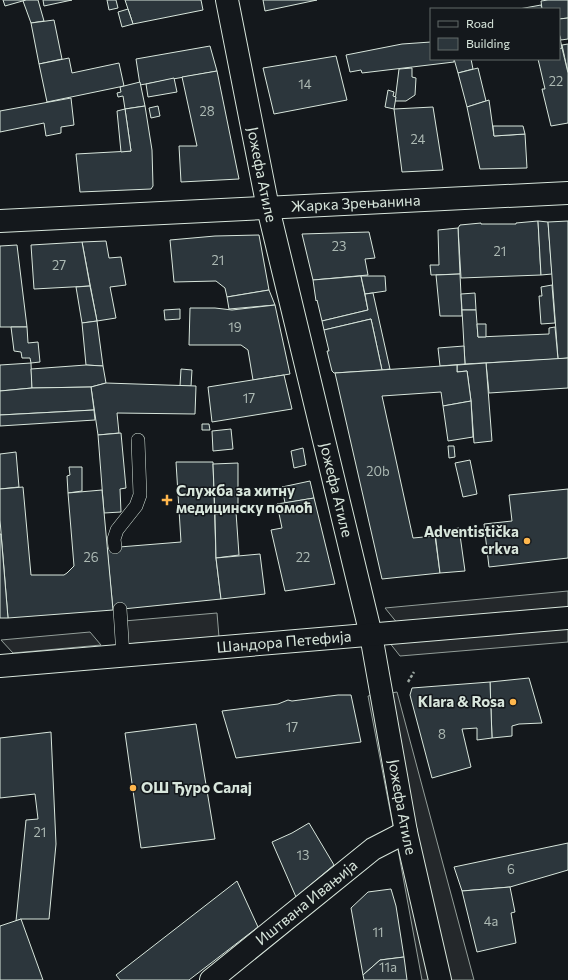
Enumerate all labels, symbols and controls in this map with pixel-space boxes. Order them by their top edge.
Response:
legend [430,8,560,60]
text: Road [466,16,494,30]
text: Building [466,36,510,50]
house number: 22 [549,73,563,89]
house number: 14 [298,76,312,92]
house number: 28 [199,103,215,119]
street label: Јожефа Атиле [244,125,281,224]
house number: 24 [411,131,426,147]
street label: Жарка Зрењанина [290,190,421,215]
house number: 23 [332,238,346,254]
house number: 21 [494,243,506,259]
house number: 21 [212,252,224,268]
house number: 27 [52,257,66,273]
house number: 19 [228,319,242,335]
house number: 17 [243,390,255,406]
street label: Јожефа Атиле [317,440,357,539]
house number: 20b [366,463,390,479]
place label: Служба за хитну медицинску помоћ [176,481,313,516]
marker: Служба за хитну медицинску помоћ [161,494,173,506]
place label: Adventistička crkva [424,522,519,557]
marker: Adventistička crkva [522,536,532,546]
house number: 26 [83,549,99,565]
house number: 22 [296,549,310,565]
street label: Шандора Петефија [216,626,352,656]
place label: Klara & Rosa [418,692,505,710]
marker: Klara & Rosa [508,697,518,707]
house number: 17 [286,719,298,735]
house number: 8 [438,726,446,742]
street label: Јожефа Атиле [385,758,421,856]
place label: ОШ Ђуро Салај [141,778,252,796]
marker: ОШ Ђуро Салај [128,783,138,793]
house number: 21 [34,824,46,840]
house number: 13 [297,847,309,863]
street label: Иштвана Ивањија [252,855,361,948]
house number: 6 [507,861,515,877]
house number: 4a [484,913,498,929]
house number: 11 [372,924,384,940]
house number: 11a [379,959,397,975]

